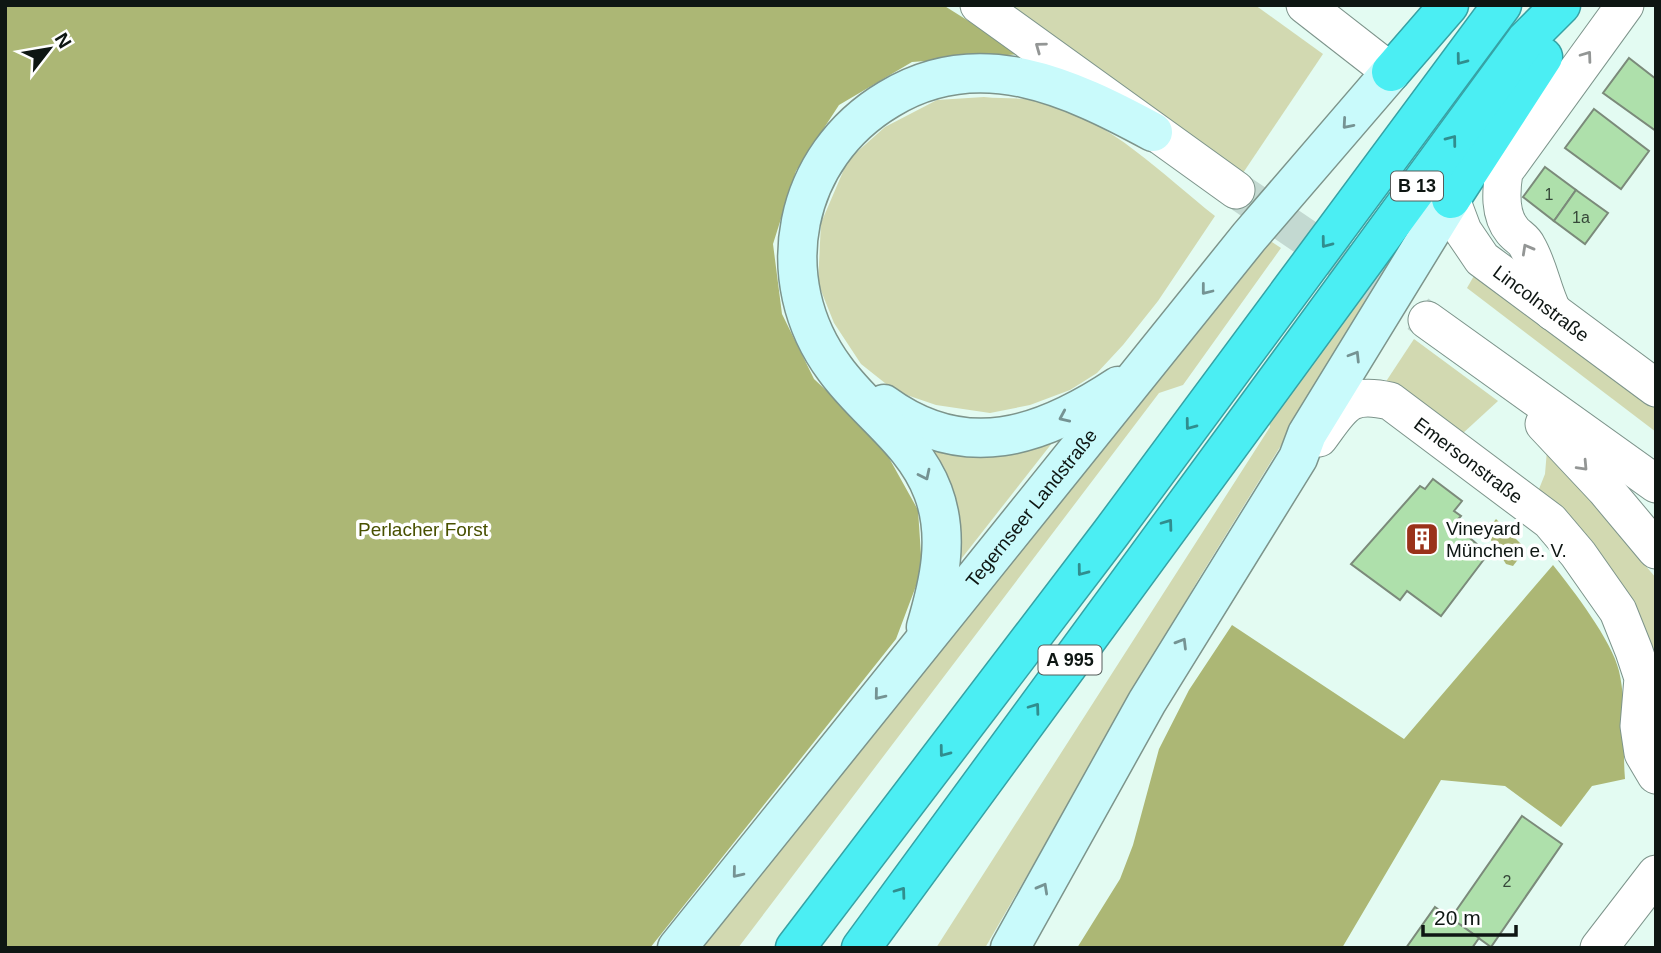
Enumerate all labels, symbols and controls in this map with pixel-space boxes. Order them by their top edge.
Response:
north arrow [14,14,84,84]
text: N [51,29,76,52]
one-way arrow [1035,43,1048,55]
one-way arrow [1457,52,1470,65]
one-way arrow [1579,52,1591,64]
one-way arrow [1343,116,1355,129]
one-way arrow [1443,135,1456,147]
road number: B 13 [1391,172,1443,201]
house number: 1 [1545,186,1554,203]
house number: 1a [1572,209,1590,226]
one-way arrow [1321,235,1334,248]
one-way arrow [1522,244,1535,257]
street label: Lincolnstraße [1489,261,1593,346]
one-way arrow [1202,282,1215,295]
one-way arrow [1347,351,1360,364]
one-way arrow [1059,409,1071,423]
street label: Emersonstraße [1410,413,1527,508]
one-way arrow [1186,418,1198,430]
street label: Tegernseer Landstraße [962,425,1101,591]
one-way arrow [1574,458,1587,471]
one-way arrow [917,468,931,480]
place label: Vineyard München e. V. [1446,518,1567,561]
park label: Perlacher Forst [358,519,489,540]
one-way arrow [1160,519,1173,532]
building icon: Vineyard München e. V. [1403,520,1441,558]
one-way arrow [1078,563,1090,575]
one-way arrow [1174,638,1187,651]
road number: A 995 [1038,646,1102,674]
one-way arrow [875,687,887,700]
one-way arrow [1026,703,1039,716]
one-way arrow [940,744,953,756]
one-way arrow [733,865,745,878]
house number: 2 [1503,873,1512,890]
one-way arrow [1035,883,1048,895]
one-way arrow [893,887,905,900]
scale bar [1423,894,1516,938]
text: 20 m [1434,906,1481,929]

